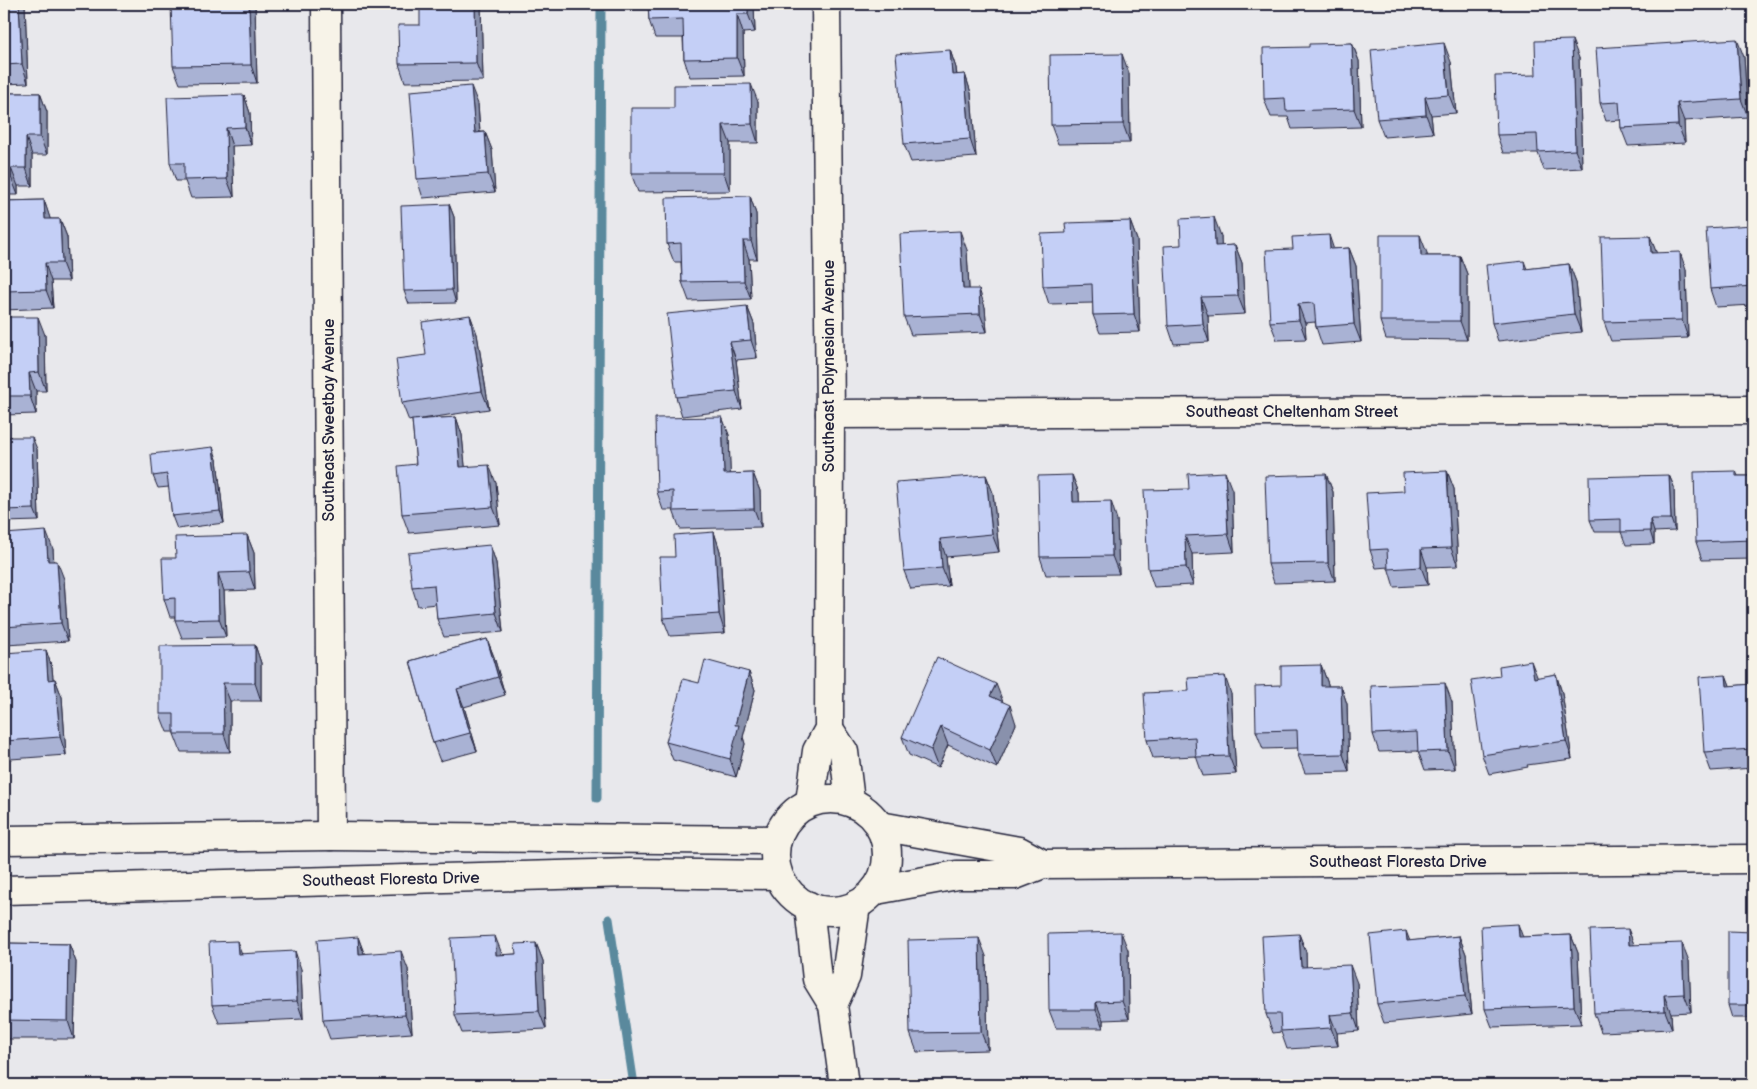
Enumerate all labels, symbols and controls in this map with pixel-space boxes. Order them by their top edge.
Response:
street label: Southeast Polynesian Avenue [820,259,839,472]
street label: Southeast Sweetbay Avenue [320,318,339,522]
street label: Southeast Cheltenham Street [1186,403,1398,422]
street label: Southeast Floresta Drive [1309,853,1487,872]
street label: Southeast Floresta Drive [302,869,480,891]

